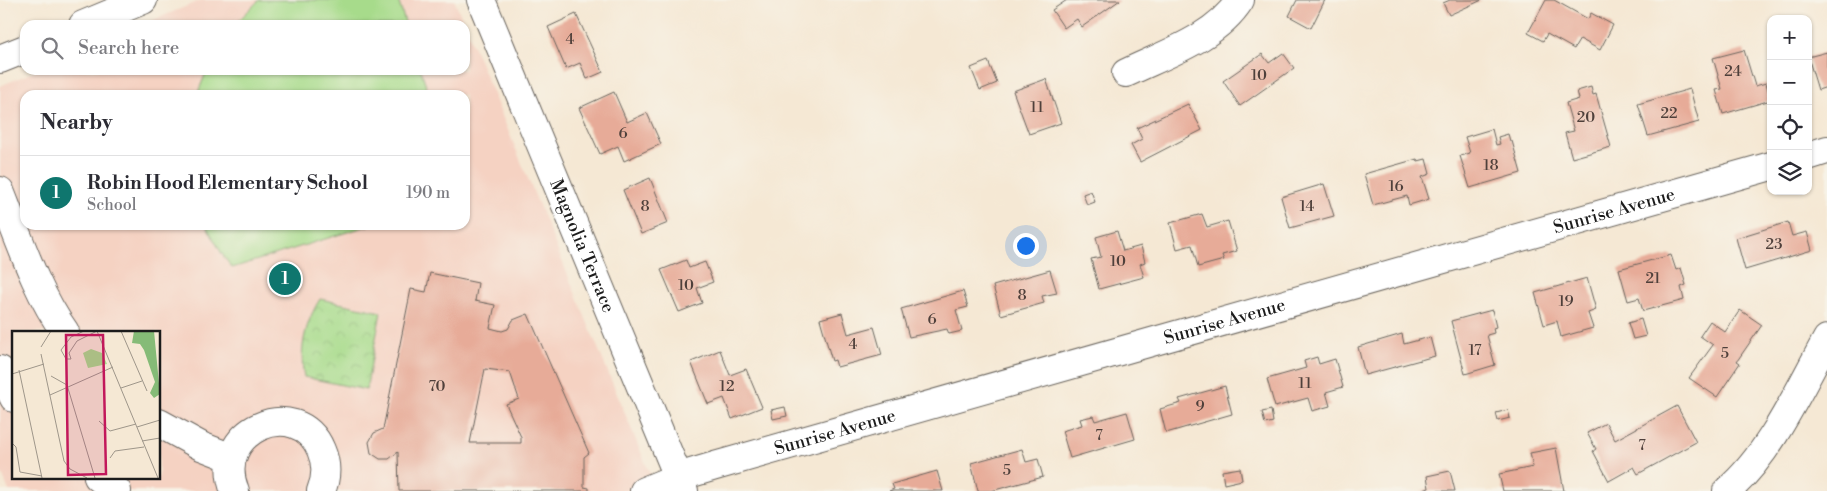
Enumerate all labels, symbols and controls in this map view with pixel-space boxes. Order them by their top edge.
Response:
map controls [1767,15,1812,195]
button: + [1767,15,1812,60]
search box [20,20,470,75]
house number: 4 [566,30,575,49]
icon: search [38,34,66,62]
text: Search here [78,36,179,60]
button: − [1767,60,1812,105]
house number: 24 [1724,62,1742,81]
house number: 10 [1251,66,1267,85]
house number: 11 [1030,98,1044,117]
house number: 22 [1660,104,1678,123]
button: locate [1767,105,1812,150]
house number: 20 [1577,108,1595,127]
text: Nearby [40,110,113,136]
house number: 6 [618,124,628,143]
button: layers [1767,150,1812,195]
house number: 18 [1483,156,1499,175]
text: Robin Hood Elementary School [87,171,368,195]
street label: Magnolia Terrace [544,176,620,316]
house number: 16 [1388,177,1404,196]
text: 1 [52,183,60,203]
text: 190 m [406,183,450,203]
street label: Sunrise Avenue [1551,183,1678,239]
text: School [87,195,136,215]
house number: 8 [640,197,650,216]
house number: 14 [1300,197,1314,216]
your location [1013,233,1039,259]
house number: 23 [1766,235,1782,254]
house number: 10 [1110,252,1126,271]
pin: 1 [269,260,301,298]
house number: 21 [1645,269,1661,288]
house number: 10 [678,276,694,295]
house number: 8 [1017,286,1027,305]
house number: 19 [1558,292,1574,311]
street label: Sunrise Avenue [1161,294,1288,350]
house number: 6 [927,310,937,329]
inset map [12,331,160,478]
house number: 4 [849,335,858,354]
house number: 17 [1468,341,1482,360]
house number: 5 [1721,344,1729,363]
house number: 11 [1298,374,1312,393]
house number: 70 [428,377,446,396]
house number: 12 [719,377,735,396]
house number: 9 [1195,397,1205,416]
street label: Sunrise Avenue [772,404,899,461]
house number: 7 [1095,426,1103,445]
house number: 7 [1638,436,1646,455]
house number: 5 [1003,461,1011,480]

